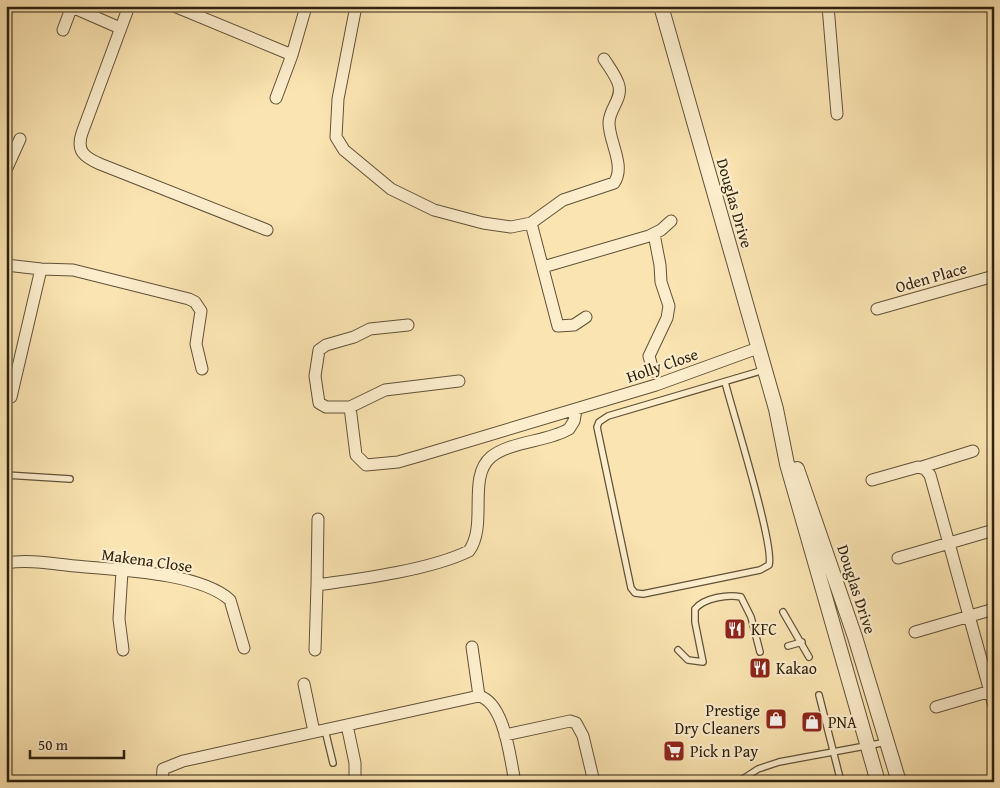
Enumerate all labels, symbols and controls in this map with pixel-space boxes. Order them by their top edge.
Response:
street label: Douglas Drive [711,155,759,251]
street label: Oden Place [892,255,970,299]
street label: Holly Close [623,342,701,388]
street label: Douglas Drive [831,541,883,637]
street label: Makena Close [100,542,194,578]
restaurant icon: KFC [723,617,747,641]
place label: KFC [751,617,777,641]
restaurant icon: Kakao [748,656,772,680]
place label: Kakao [776,656,817,680]
place label: Prestige Dry Cleaners [675,698,760,740]
shop icon: Prestige Dry Cleaners [764,707,788,731]
shop icon: PNA [800,710,824,734]
place label: PNA [828,710,857,734]
scale bar [30,728,124,760]
text: 50 m [38,734,69,755]
supermarket icon: Pick n Pay [662,739,686,763]
place label: Pick n Pay [690,739,758,763]

